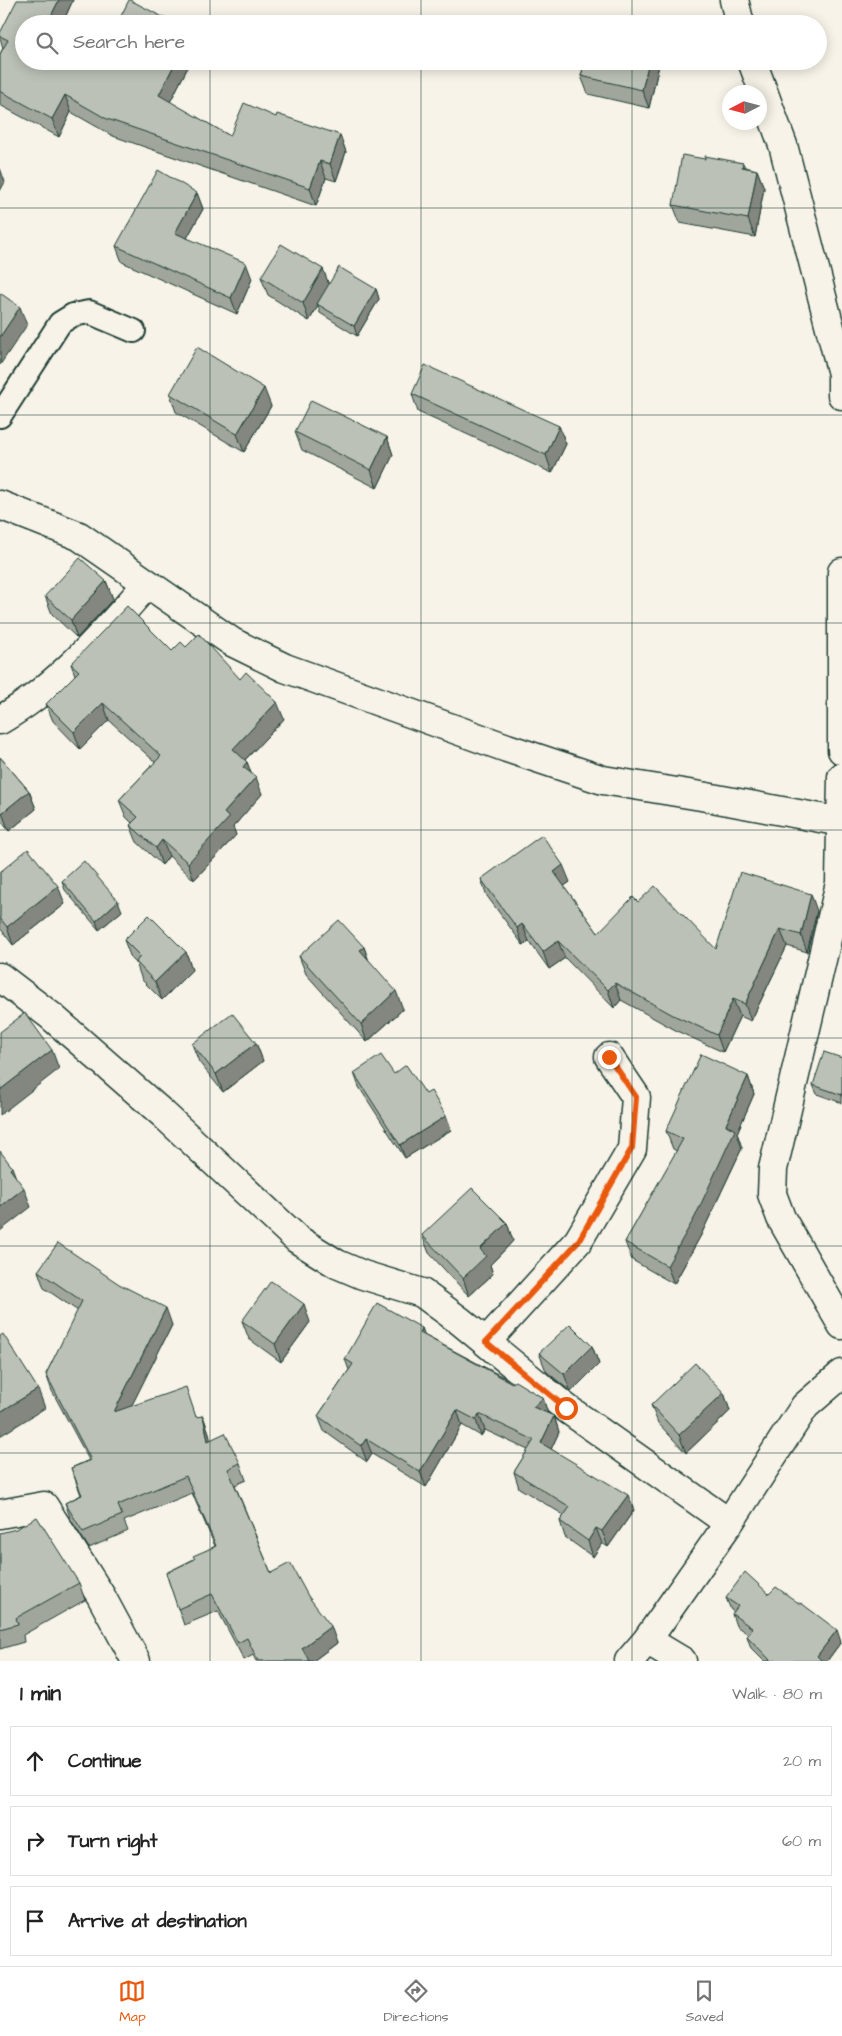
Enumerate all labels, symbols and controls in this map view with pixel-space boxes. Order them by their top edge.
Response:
search box [15,15,827,70]
icon: search [33,29,61,57]
text: Search here [73,29,185,56]
north arrow [722,85,767,130]
route end [598,1046,621,1069]
route start [555,1397,578,1420]
text: 1 min [20,1679,61,1708]
text: Walk · 80 m [732,1683,822,1705]
icon: ahead [21,1747,49,1775]
text: Continue [68,1748,142,1775]
text: 20 m [783,1750,821,1772]
icon: right [21,1827,49,1855]
text: Turn right [68,1828,157,1855]
text: 60 m [782,1830,821,1852]
icon: arrive [21,1907,49,1935]
text: Arrive at destination [68,1908,247,1935]
tab: Map [118,1977,146,2027]
tab: Directions [383,1977,448,2027]
tab: Saved [685,1977,724,2027]

